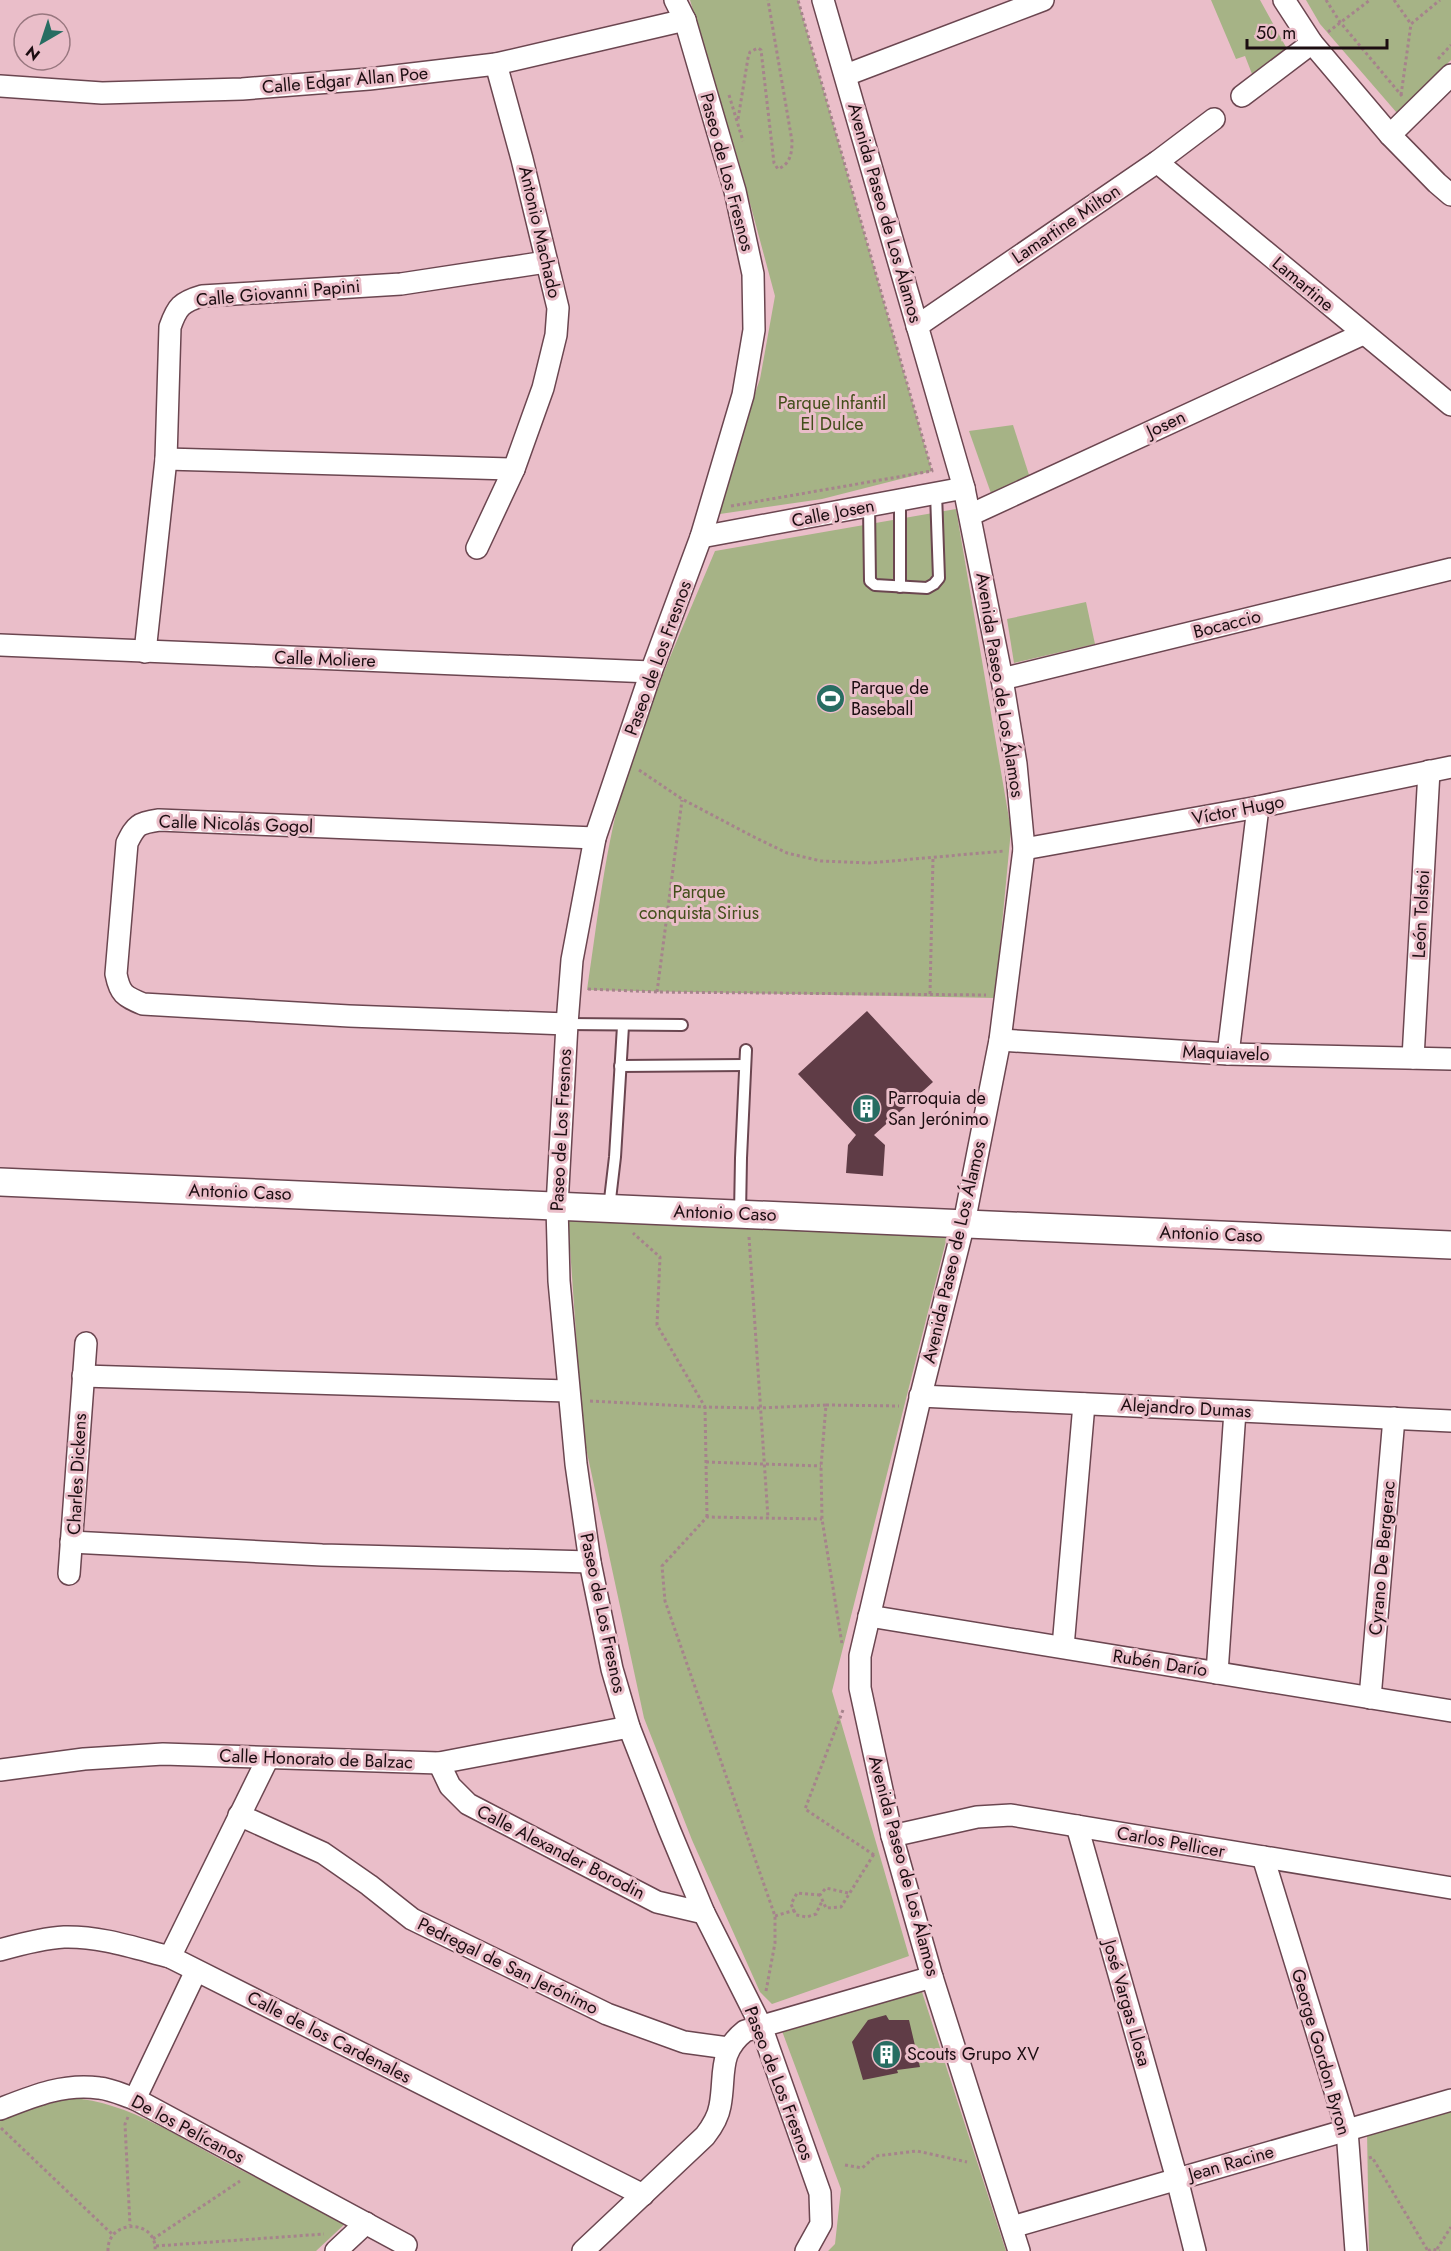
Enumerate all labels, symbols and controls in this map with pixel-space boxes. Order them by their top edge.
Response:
north arrow [12,12,72,72]
scale bar [1247,12,1386,50]
text: 50 m [1256,20,1296,46]
text: N [21,40,45,66]
street label: Calle Edgar Allan Poe [261,60,429,100]
street label: Paseo de Los Fresnos [693,90,761,254]
street label: Avenida Paseo de Los Álamos [841,100,929,326]
street label: Antonio Machado [512,163,568,301]
street label: Lamartine Milton [1007,178,1125,270]
street label: Lamartine [1267,250,1339,318]
street label: Calle Giovanni Papini [195,273,361,313]
park label: Parque Infantil El Dulce [778,390,886,437]
street label: Josen [1141,404,1190,445]
street label: Calle Josen [789,492,877,534]
street label: Avenida Paseo de Los Álamos [969,571,1031,799]
street label: Paseo de Los Fresnos [618,577,698,739]
street label: Bocaccio [1190,603,1264,645]
street label: Calle Moliere [274,644,376,674]
place label: Parque de Baseball [851,675,929,722]
sports icon: Parque de Baseball [814,682,846,714]
street label: Víctor Hugo [1190,788,1286,832]
street label: Calle Nicolás Gogol [158,808,314,840]
street label: León Tolstoi [1406,869,1436,959]
park label: Parque conquista Sirius [639,879,759,926]
street label: Maquiavelo [1182,1038,1270,1068]
street label: Paseo de Los Fresnos [544,1048,578,1212]
place label: Parroquia de San Jerónimo [888,1085,989,1132]
building icon: Parroquia de San Jerónimo [851,1092,883,1124]
street label: Avenida Paseo de Los Álamos [916,1138,992,1366]
street label: Antonio Caso [188,1177,292,1207]
street label: Antonio Caso [673,1198,777,1228]
street label: Antonio Caso [1159,1219,1263,1249]
street label: Alejandro Dumas [1120,1392,1252,1424]
street label: Charles Dickens [61,1412,93,1536]
street label: Cyrano De Bergerac [1362,1480,1402,1636]
street label: Paseo de Los Fresnos [573,1531,633,1695]
street label: Rubén Darío [1111,1643,1209,1683]
street label: Calle Honorato de Balzac [219,1743,413,1775]
street label: Avenida Paseo de Los Álamos [862,1753,946,1979]
street label: Calle Alexander Borodin [472,1798,650,1906]
street label: Carlos Pellicer [1115,1820,1228,1864]
street label: Pedregal de San Jerónimo [413,1911,603,2021]
street label: José Vargas Llosa [1096,1935,1157,2069]
street label: George Gordon Byron [1285,1966,1357,2138]
street label: Calle de los Cardenales [242,1984,416,2090]
street label: Paseo de Los Fresnos [738,2002,820,2164]
building icon: Scouts Grupo XV [870,2038,902,2070]
place label: Scouts Grupo XV [907,2041,1039,2067]
street label: De los Pelícanos [127,2088,249,2170]
street label: Jean Racine [1183,2138,1277,2188]

